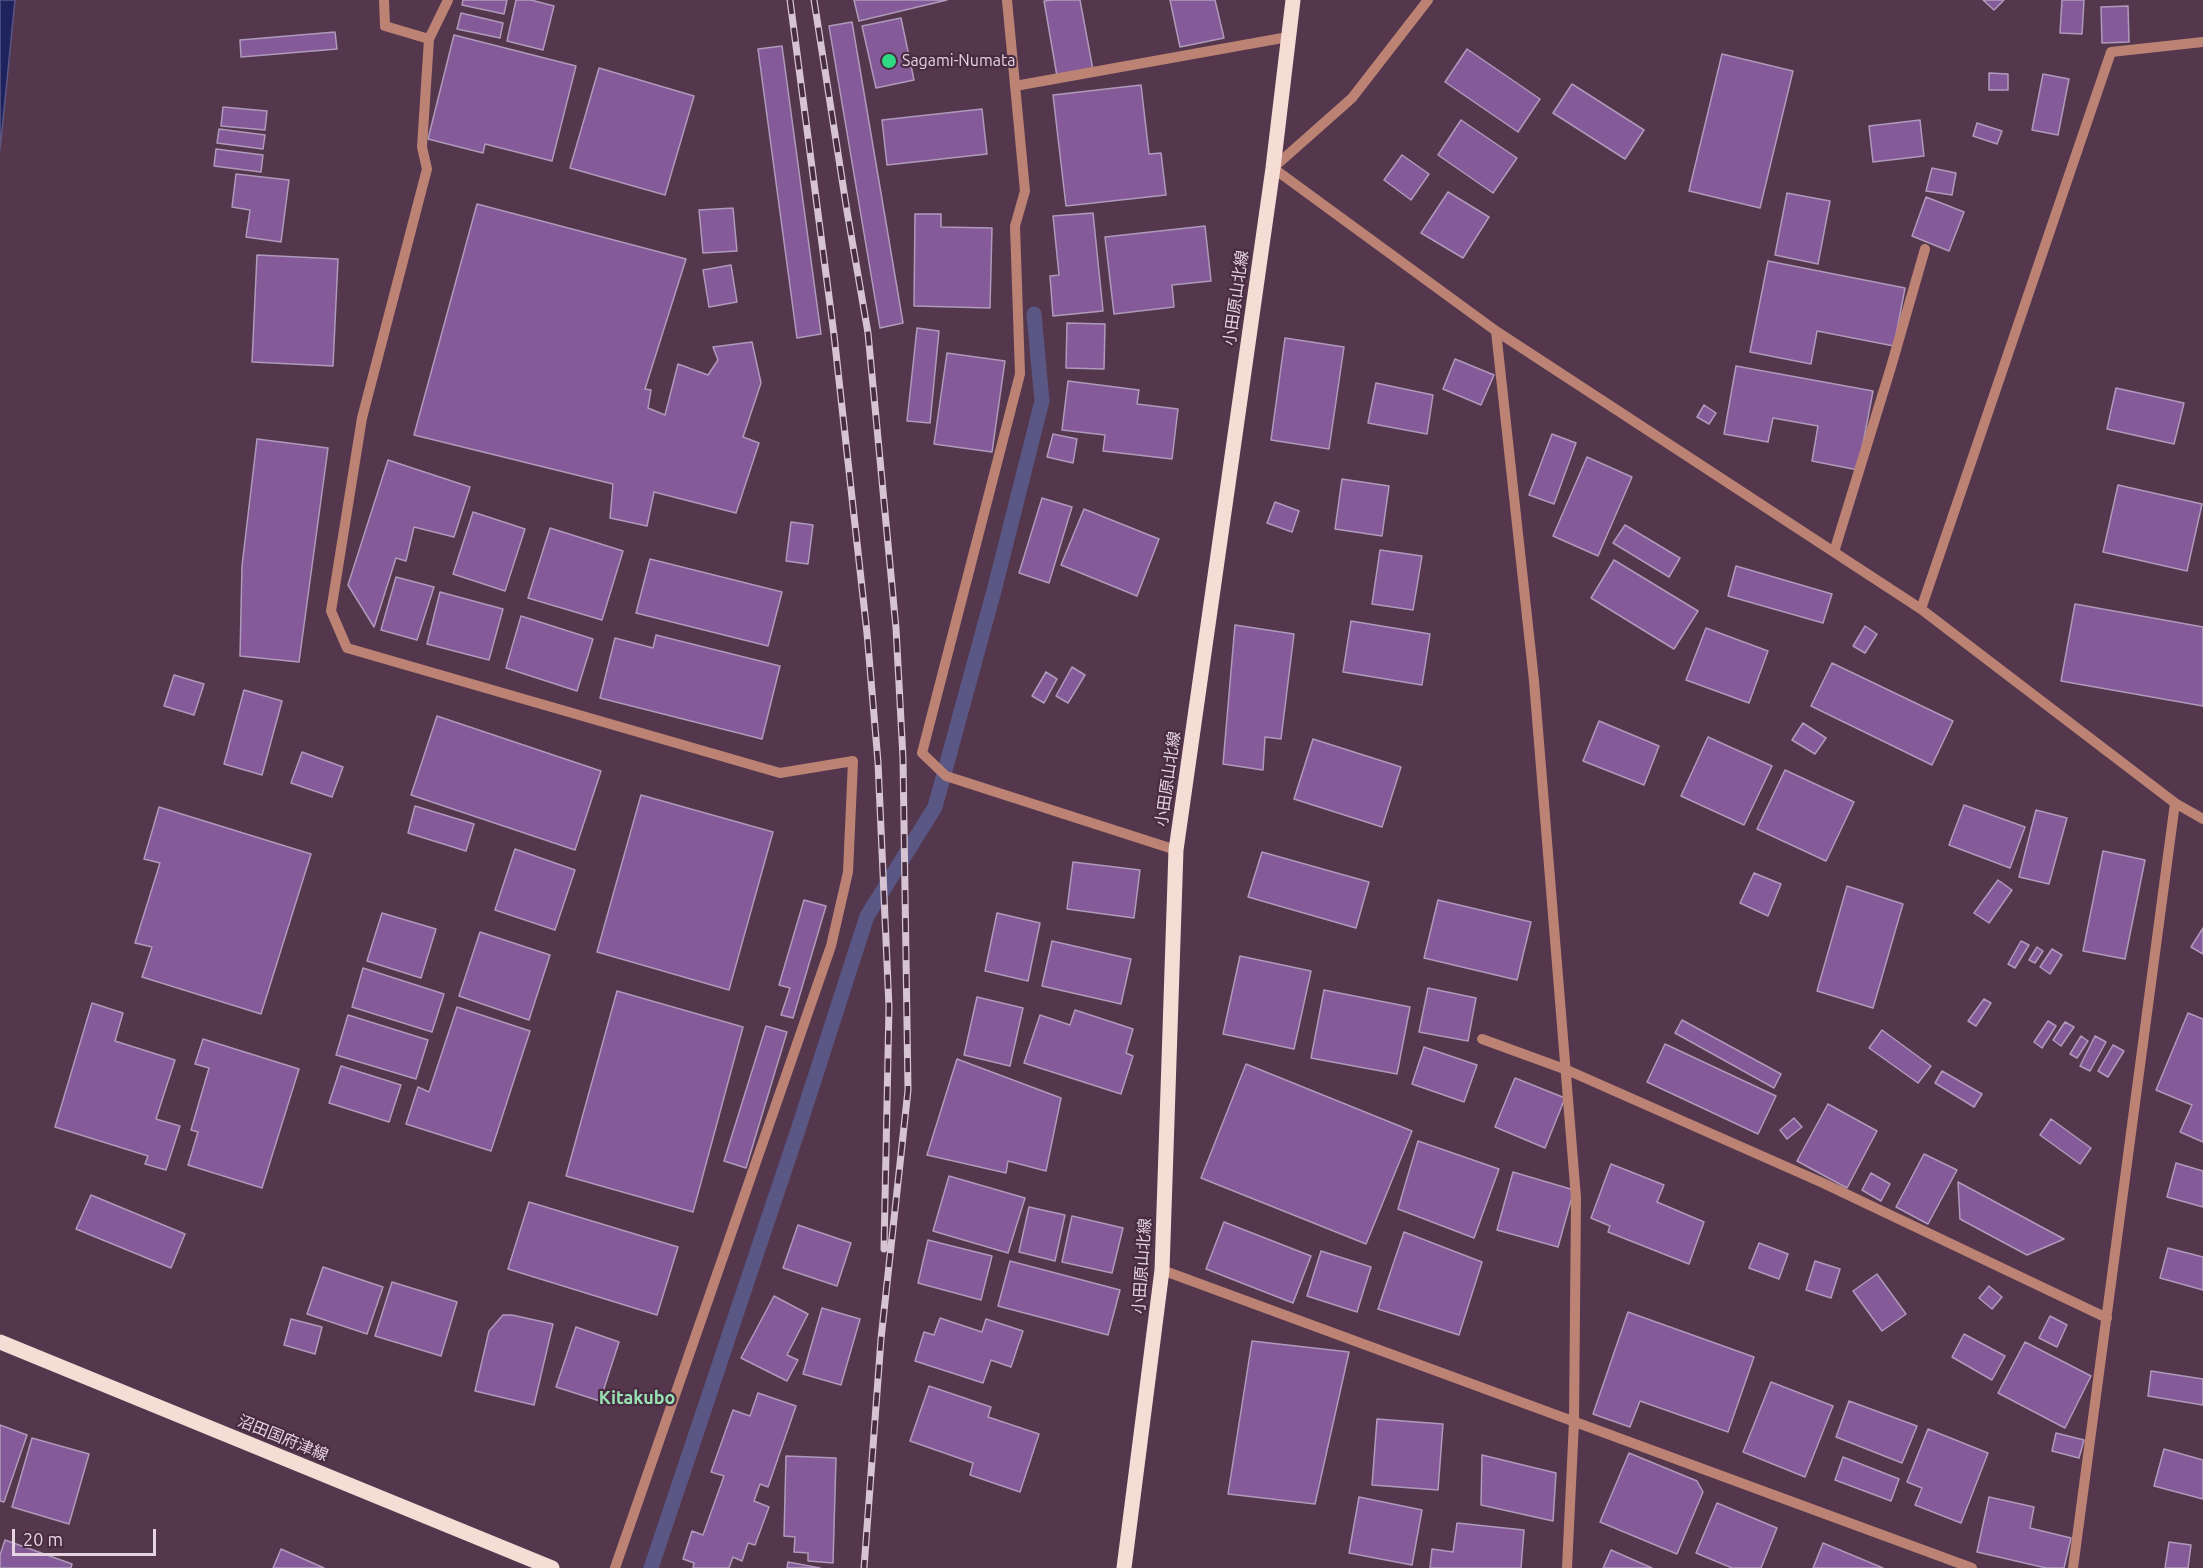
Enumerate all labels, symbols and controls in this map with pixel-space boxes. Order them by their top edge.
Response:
place label: Sagami-Numata [902,51,1015,71]
marker: Sagami-Numata [880,52,898,70]
street label: 小田原山北線 [1220,249,1252,347]
street label: 小田原山北線 [1152,730,1184,828]
street label: 小田原山北線 [1129,1217,1155,1315]
district label: Kitakubo [599,1387,675,1409]
street label: 沼田国府津線 [235,1411,331,1465]
scale bar [15,1517,159,1555]
text: 20 m [23,1529,63,1549]

